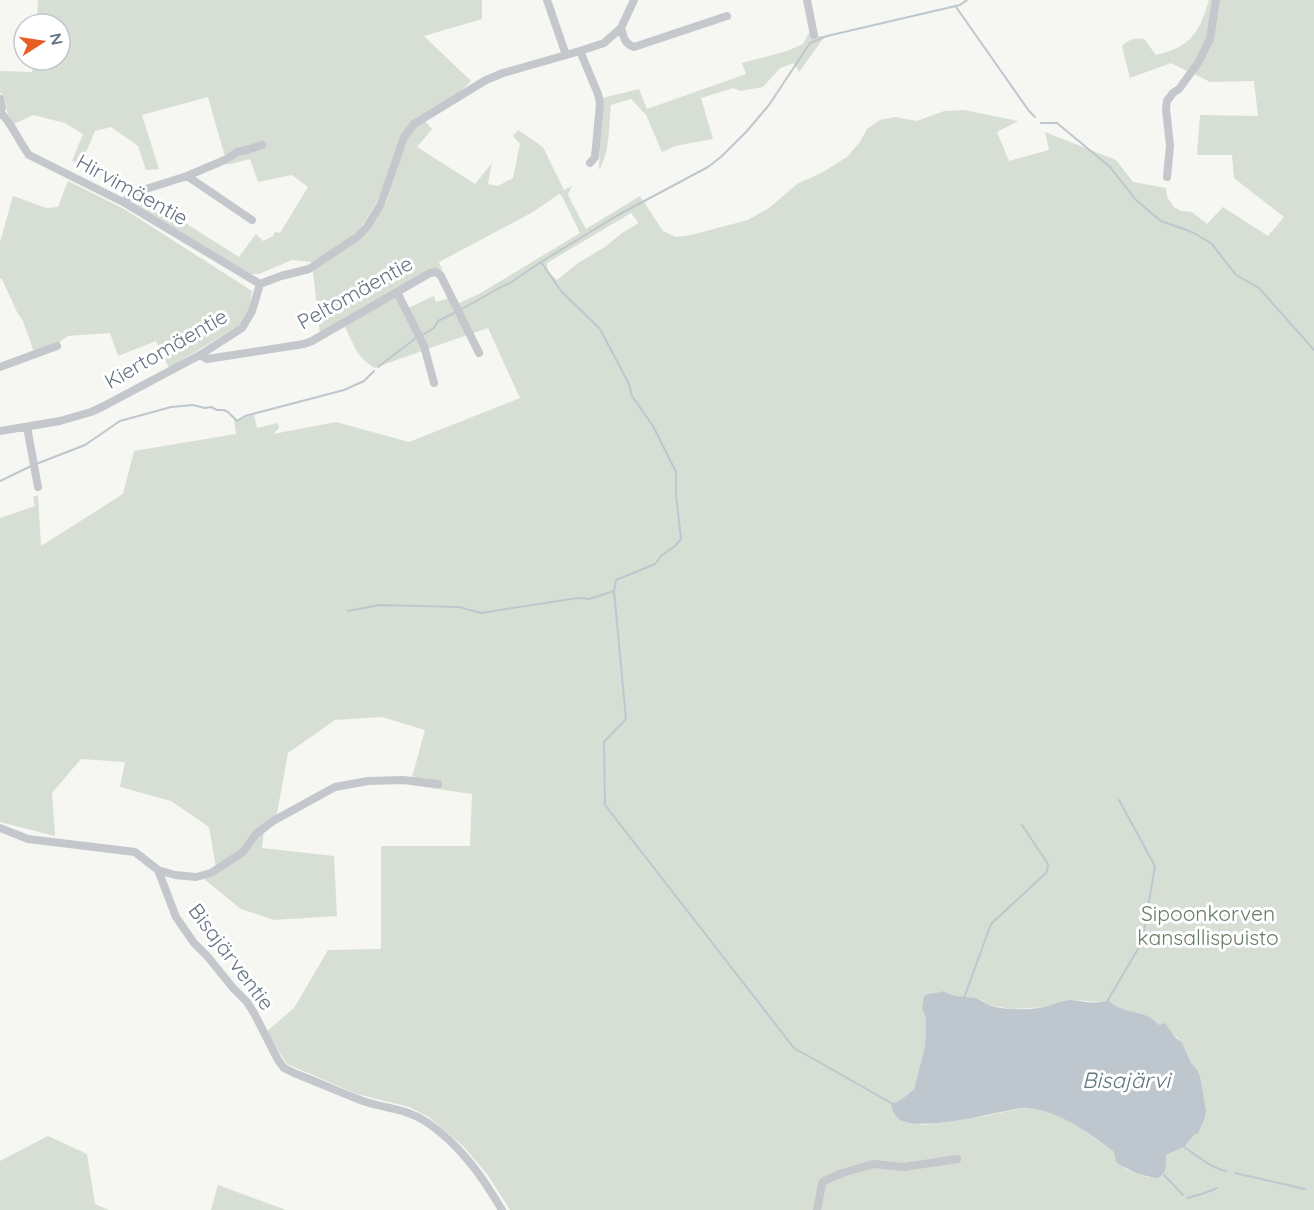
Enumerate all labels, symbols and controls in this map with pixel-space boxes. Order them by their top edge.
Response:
north arrow [12,12,72,72]
text: N [46,31,68,47]
street label: Hirvimäentie [72,148,193,230]
street label: Peltomäentie [292,250,417,335]
street label: Kiertomäentie [99,302,232,394]
street label: Bisajärventie [183,898,280,1015]
park label: Sipoonkorven kansallispuisto [1137,900,1279,950]
water label: Bisajärvi [1082,1066,1172,1094]

